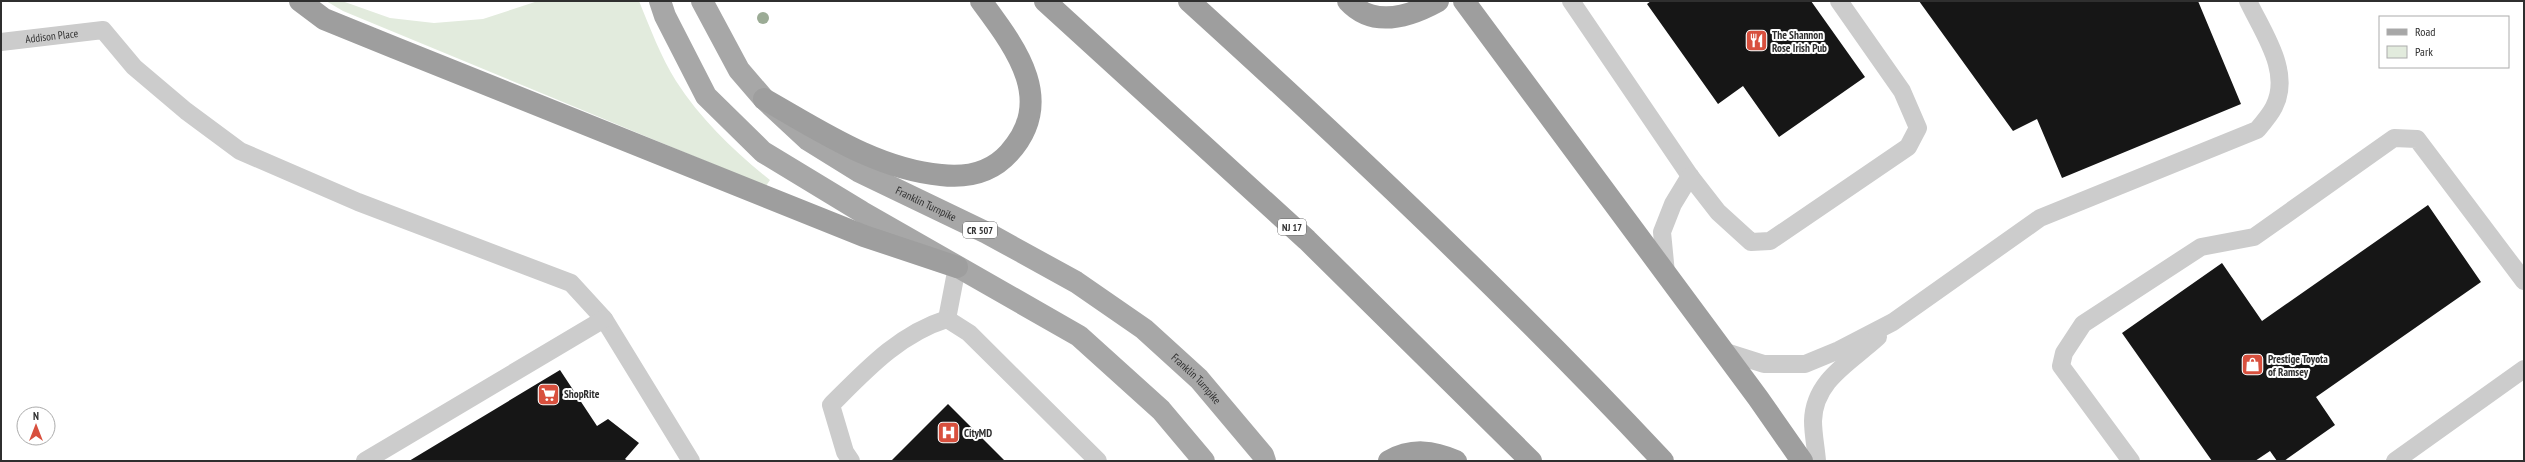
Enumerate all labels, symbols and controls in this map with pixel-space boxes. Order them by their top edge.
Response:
legend [2379,16,2509,68]
text: Road [2415,24,2435,39]
street label: Addison Place [24,26,79,46]
restaurant icon: The Shannon Rose Irish Pub [1743,28,1769,54]
place label: The Shannon Rose Irish Pub [1772,28,1827,55]
text: Park [2415,44,2433,59]
street label: Franklin Turnpike [893,183,959,224]
road number: NJ 17 [1278,219,1306,235]
road number: CR 507 [963,222,997,238]
street label: Franklin Turnpike [1168,350,1224,407]
shop icon: Prestige Toyota of Ramsey [2240,352,2266,378]
place label: Prestige Toyota of Ramsey [2268,352,2328,379]
supermarket icon: ShopRite [535,381,561,407]
place label: ShopRite [564,387,600,401]
north arrow [16,406,56,446]
text: N [33,409,39,423]
hospital icon: CityMD [935,420,961,446]
place label: CityMD [964,426,992,440]

